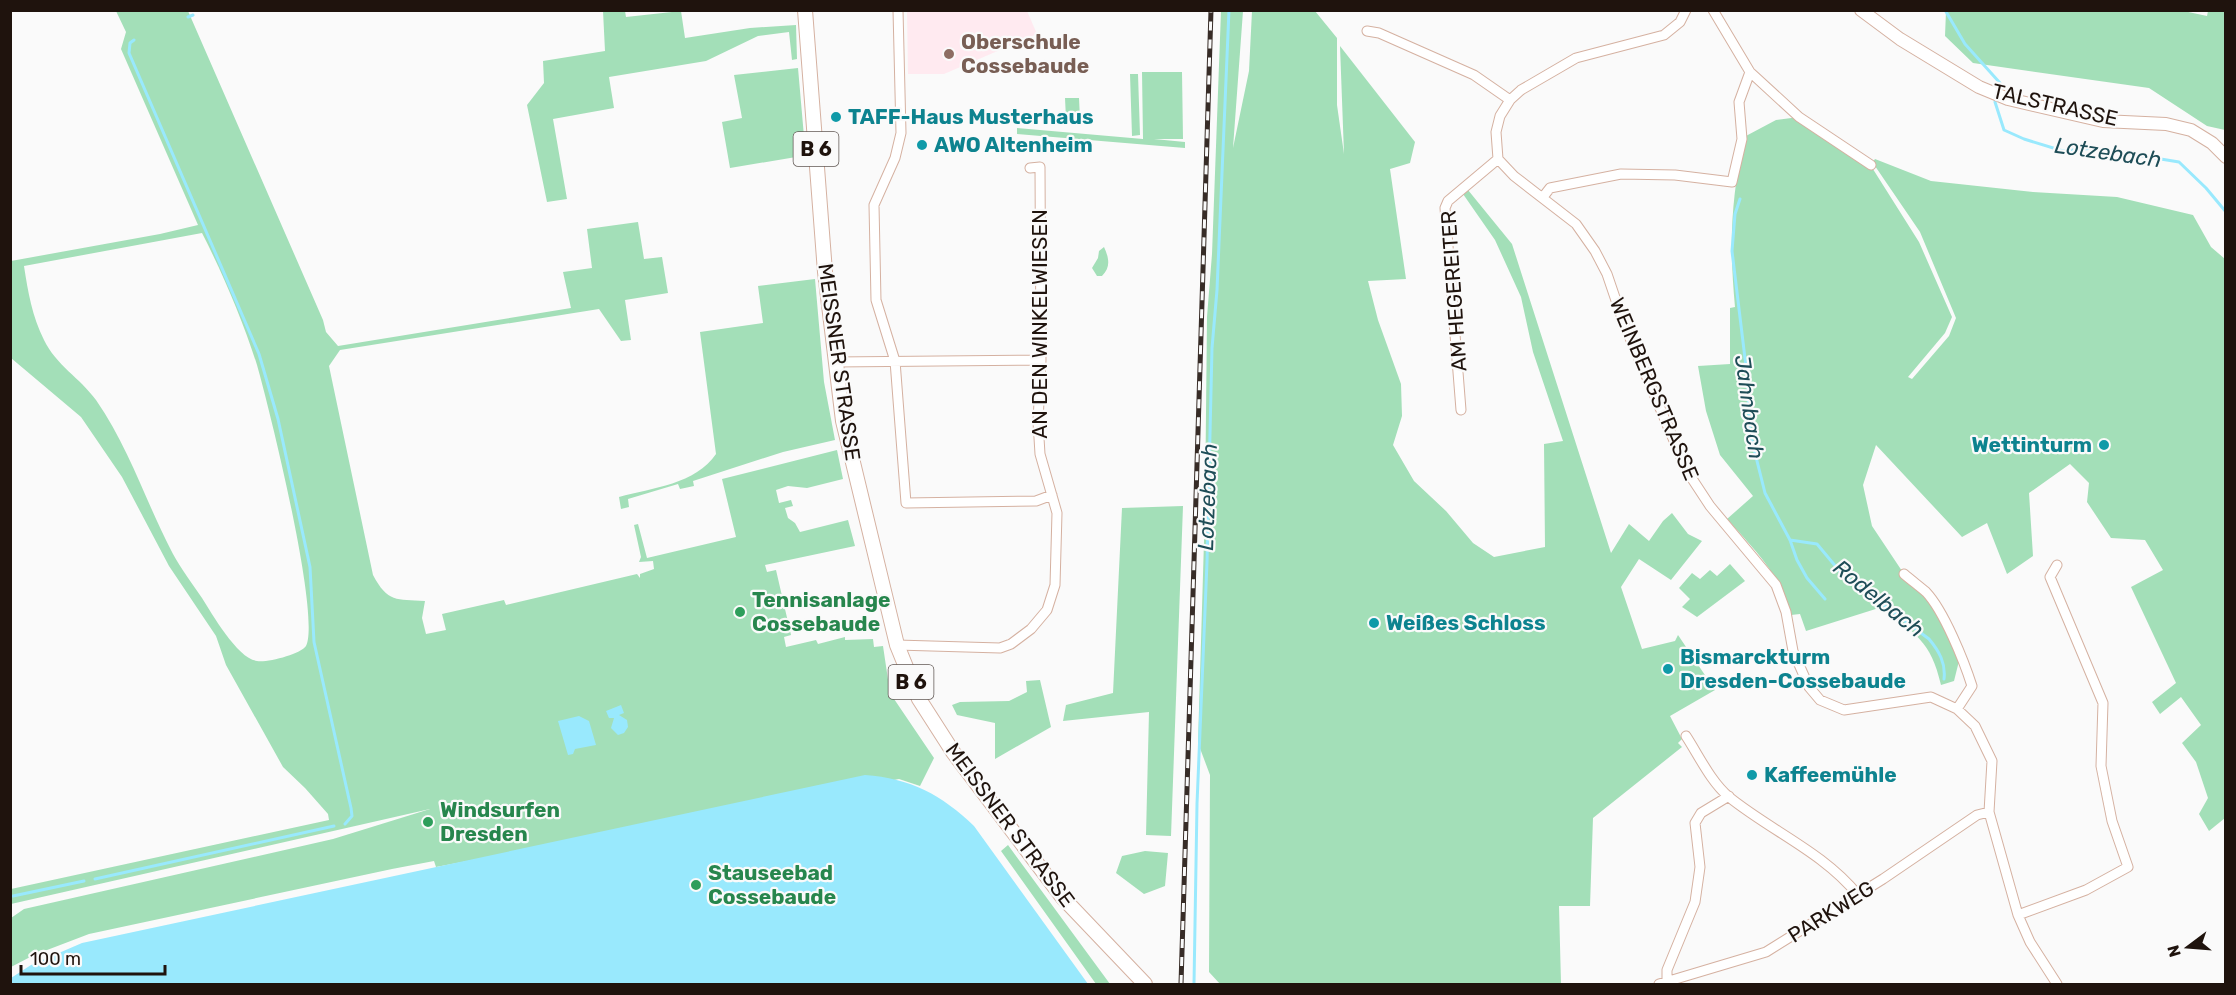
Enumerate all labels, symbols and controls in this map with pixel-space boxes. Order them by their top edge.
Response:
place label: Oberschule Cossebaude [961,29,1089,78]
marker: Oberschule Cossebaude [942,47,956,61]
street label: TALSTRASSE [1990,78,2120,131]
place label: TAFF-Haus Musterhaus [848,104,1094,129]
marker: TAFF-Haus Musterhaus [829,110,843,124]
road number: B 6 [794,132,838,166]
place label: AWO Altenheim [934,132,1093,157]
water label: Lotzebach [2053,132,2163,173]
marker: AWO Altenheim [915,138,929,152]
street label: AN DEN WINKELWIESEN [1027,209,1052,439]
street label: AM HEGEREITER [1435,210,1472,372]
street label: MEISSNER STRASSE [813,262,866,462]
street label: WEINBERGSTRASSE [1605,294,1704,484]
water label: Jahnbach [1729,353,1770,461]
place label: Wettinturm [1971,432,2092,457]
marker: Wettinturm [2097,438,2111,452]
water label: Lotzebach [1192,443,1223,551]
water label: Rodelbach [1828,554,1930,643]
place label: Tennisanlage Cossebaude [752,587,891,636]
marker: Tennisanlage Cossebaude [733,605,747,619]
place label: Weißes Schloss [1386,610,1546,635]
marker: Weißes Schloss [1367,616,1381,630]
place label: Bismarckturm Dresden-Cossebaude [1680,644,1906,693]
marker: Bismarckturm Dresden-Cossebaude [1661,662,1675,676]
road number: B 6 [888,665,934,699]
street label: MEISSNER STRASSE [941,738,1080,912]
place label: Kaffeemühle [1764,762,1897,787]
marker: Kaffeemühle [1745,768,1759,782]
place label: Windsurfen Dresden [440,797,560,846]
marker: Windsurfen Dresden [421,815,435,829]
place label: Stauseebad Cossebaude [708,860,836,909]
street label: PARKWEG [1783,875,1878,948]
marker: Stauseebad Cossebaude [689,878,703,892]
north arrow [2158,917,2218,977]
scale bar [21,938,165,976]
text: N [2163,943,2185,959]
text: 100 m [30,948,81,970]

